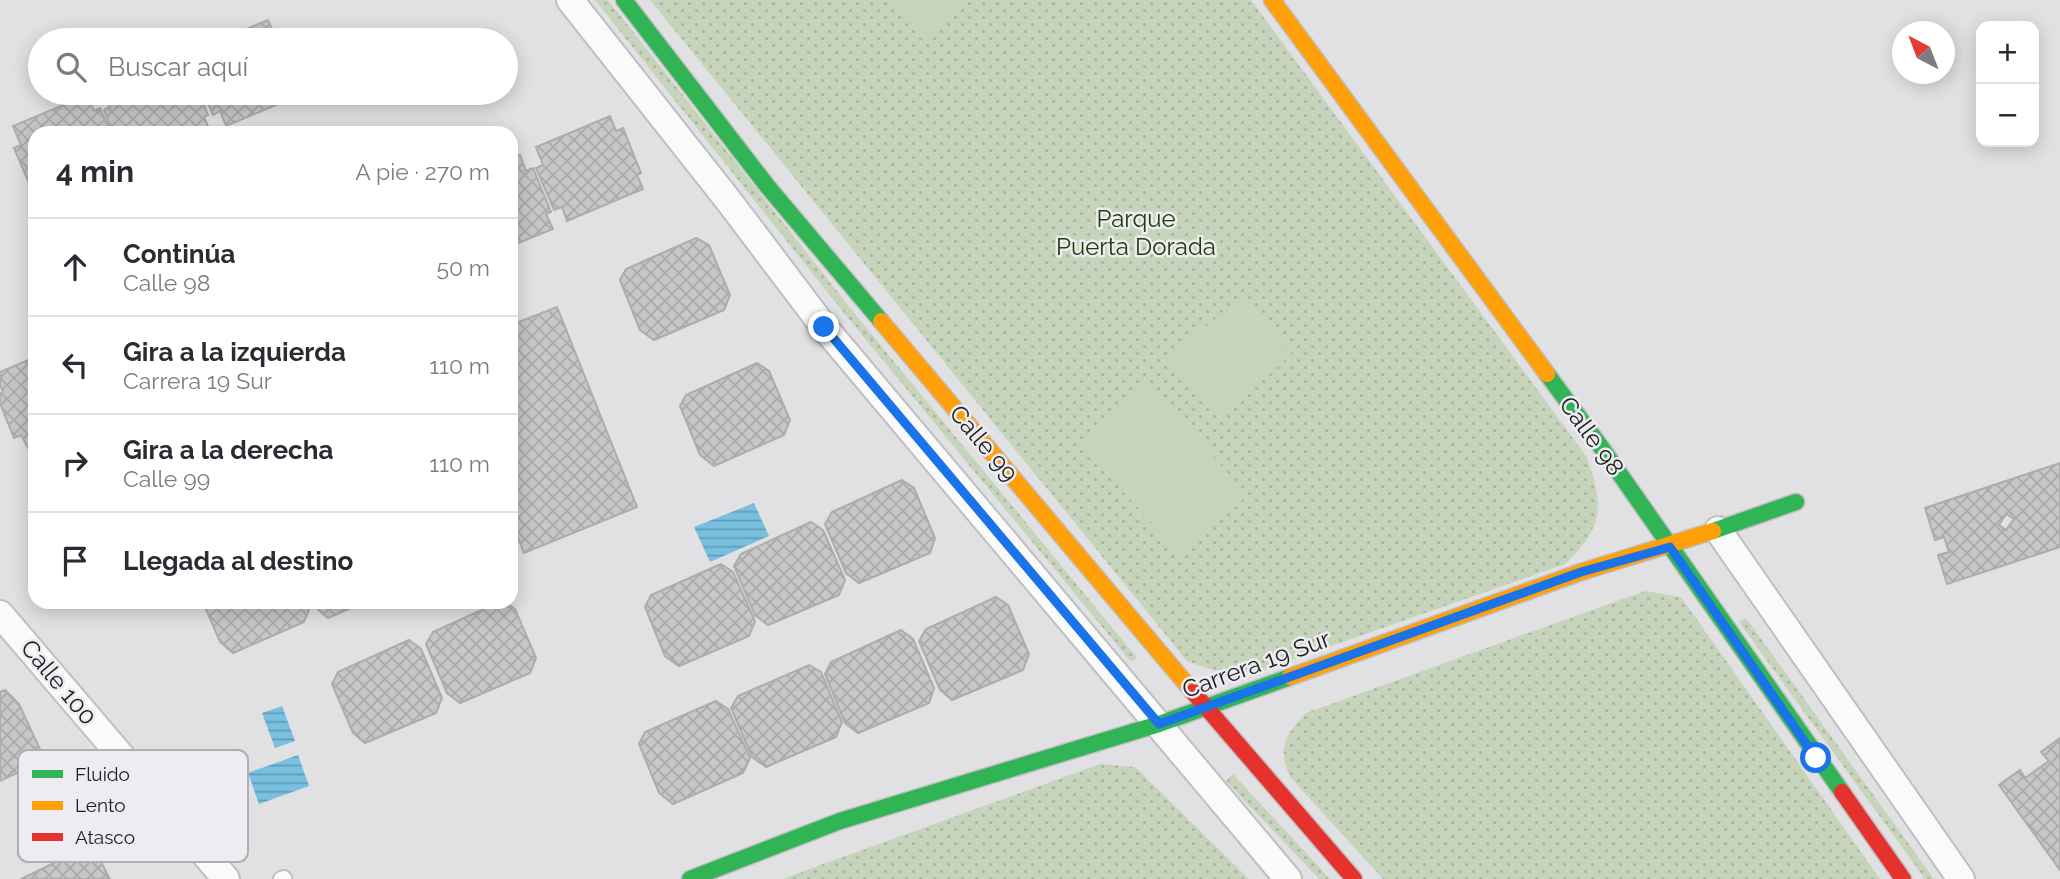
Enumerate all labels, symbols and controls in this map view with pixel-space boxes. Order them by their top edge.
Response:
north arrow [1892,21,1955,84]
map controls [1976,21,2039,147]
button: + [1976,21,2039,84]
search box [28,28,518,105]
icon: search [52,48,90,86]
text: Buscar aquí [108,52,248,82]
button: − [1976,84,2039,147]
text: 4 min [56,154,134,189]
text: A pie · 270 m [355,158,490,185]
park label: Parque Puerta Dorada [1056,204,1216,261]
text: Continúa [123,239,235,269]
icon: ahead [56,248,94,286]
text: 50 m [436,254,490,281]
text: Calle 98 [123,269,210,296]
route end [808,311,839,342]
text: Gira a la izquierda [123,337,346,367]
icon: left [56,346,94,384]
text: 110 m [429,352,490,379]
text: Carrera 19 Sur [123,367,272,394]
street label: Calle 98 [1553,391,1631,481]
street label: Calle 99 [944,399,1024,487]
text: Gira a la derecha [123,435,333,465]
icon: right [56,444,94,482]
text: 110 m [429,450,490,477]
text: Calle 99 [123,465,210,492]
icon: arrive [56,542,94,580]
text: Llegada al destino [123,546,353,576]
street label: Carrera 19 Sur [1178,624,1334,704]
street label: Calle 100 [15,633,103,731]
route start [1800,742,1831,773]
legend [18,750,248,862]
text: Fluido [75,763,130,785]
text: Lento [75,794,126,816]
text: Atasco [75,826,135,848]

